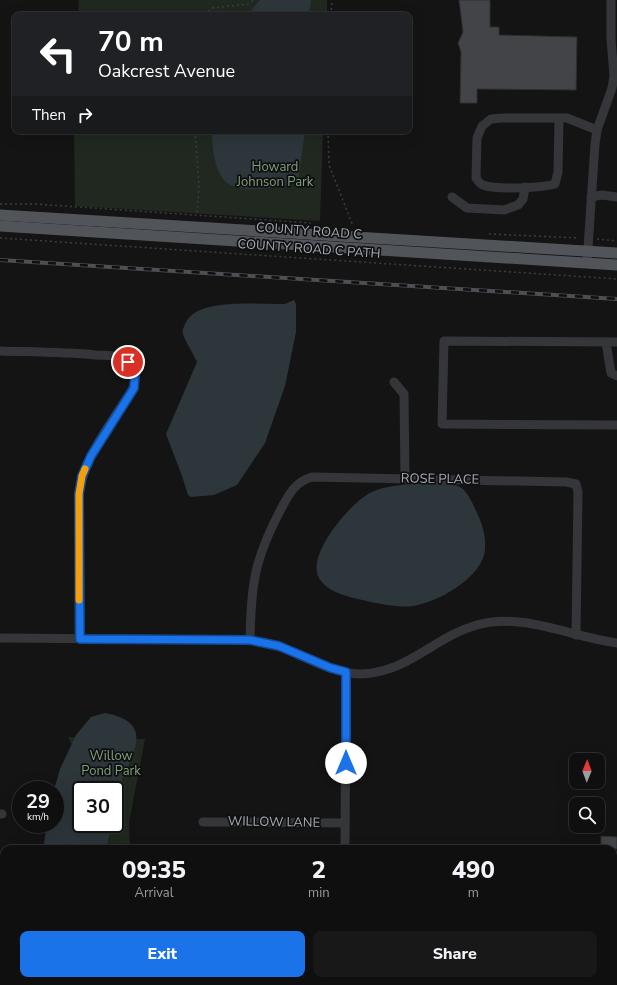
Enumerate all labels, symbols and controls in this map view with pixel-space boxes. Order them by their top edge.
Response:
text: 70 m [98,23,164,61]
icon: left [32,28,84,80]
text: Oakcrest Avenue [98,59,235,83]
icon: right [74,104,96,126]
text: Then [32,105,66,125]
park label: Howard Johnson Park [236,158,314,191]
street label: COUNTY ROAD C [255,218,363,244]
street label: COUNTY ROAD C PATH [237,235,381,263]
pin [111,345,145,379]
icon: arrive [117,351,139,373]
street label: ROSE PLACE [401,469,479,489]
position arrow [325,742,367,784]
park label: Willow Pond Park [81,747,141,780]
north arrow [569,753,605,789]
map controls [569,753,605,833]
speed limit sign: 30 [72,781,124,833]
text: 29 [26,788,50,815]
button: search [569,797,605,833]
text: km/h [27,810,49,824]
street label: WILLOW LANE [228,812,320,832]
text: 09:35 [122,854,186,886]
text: 2 [312,854,326,886]
text: 490 [452,854,495,886]
text: Arrival [134,884,174,902]
text: min [308,884,330,902]
text: m [468,884,479,902]
button: Exit [20,931,305,977]
button: Share [313,931,597,977]

